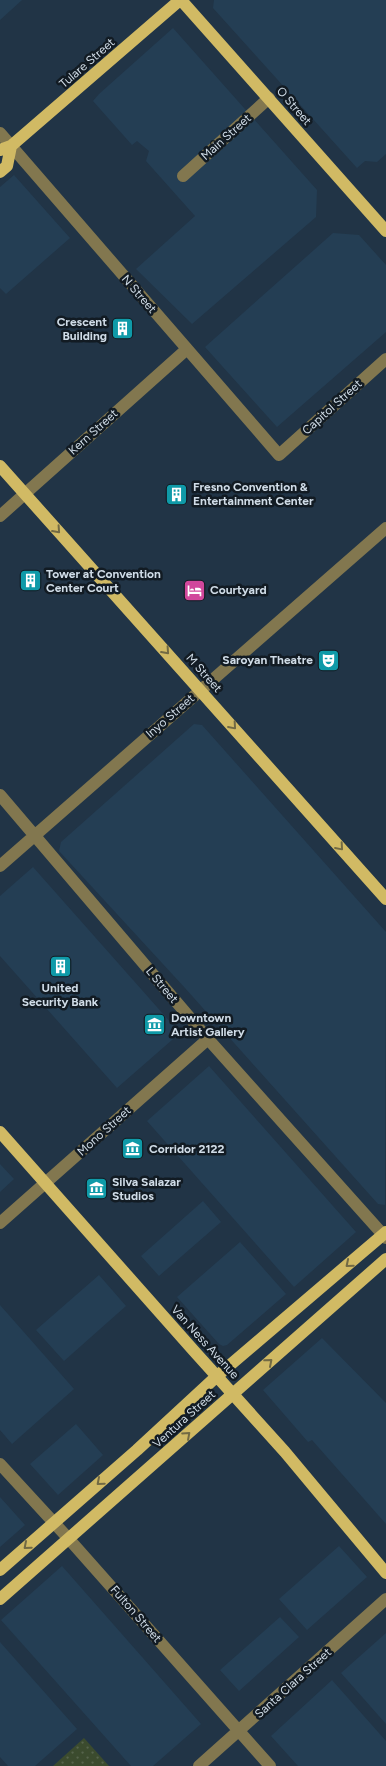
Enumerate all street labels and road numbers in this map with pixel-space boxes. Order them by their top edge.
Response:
street label: Tulare Street [56,35,118,91]
street label: O Street [274,84,315,128]
street label: Main Street [198,111,254,163]
street label: N Street [119,272,160,316]
street label: Capitol Street [299,376,365,437]
street label: Kern Street [66,406,121,458]
street label: M Street [183,651,225,695]
street label: Inyo Street [143,691,197,741]
street label: L Street [143,964,181,1006]
street label: Mono Street [74,1103,134,1159]
street label: Van Ness Avenue [168,1302,242,1382]
street label: Ventura Street [150,1387,218,1451]
street label: Fulton Street [108,1583,165,1646]
street label: Santa Clara Street [252,1645,334,1721]

